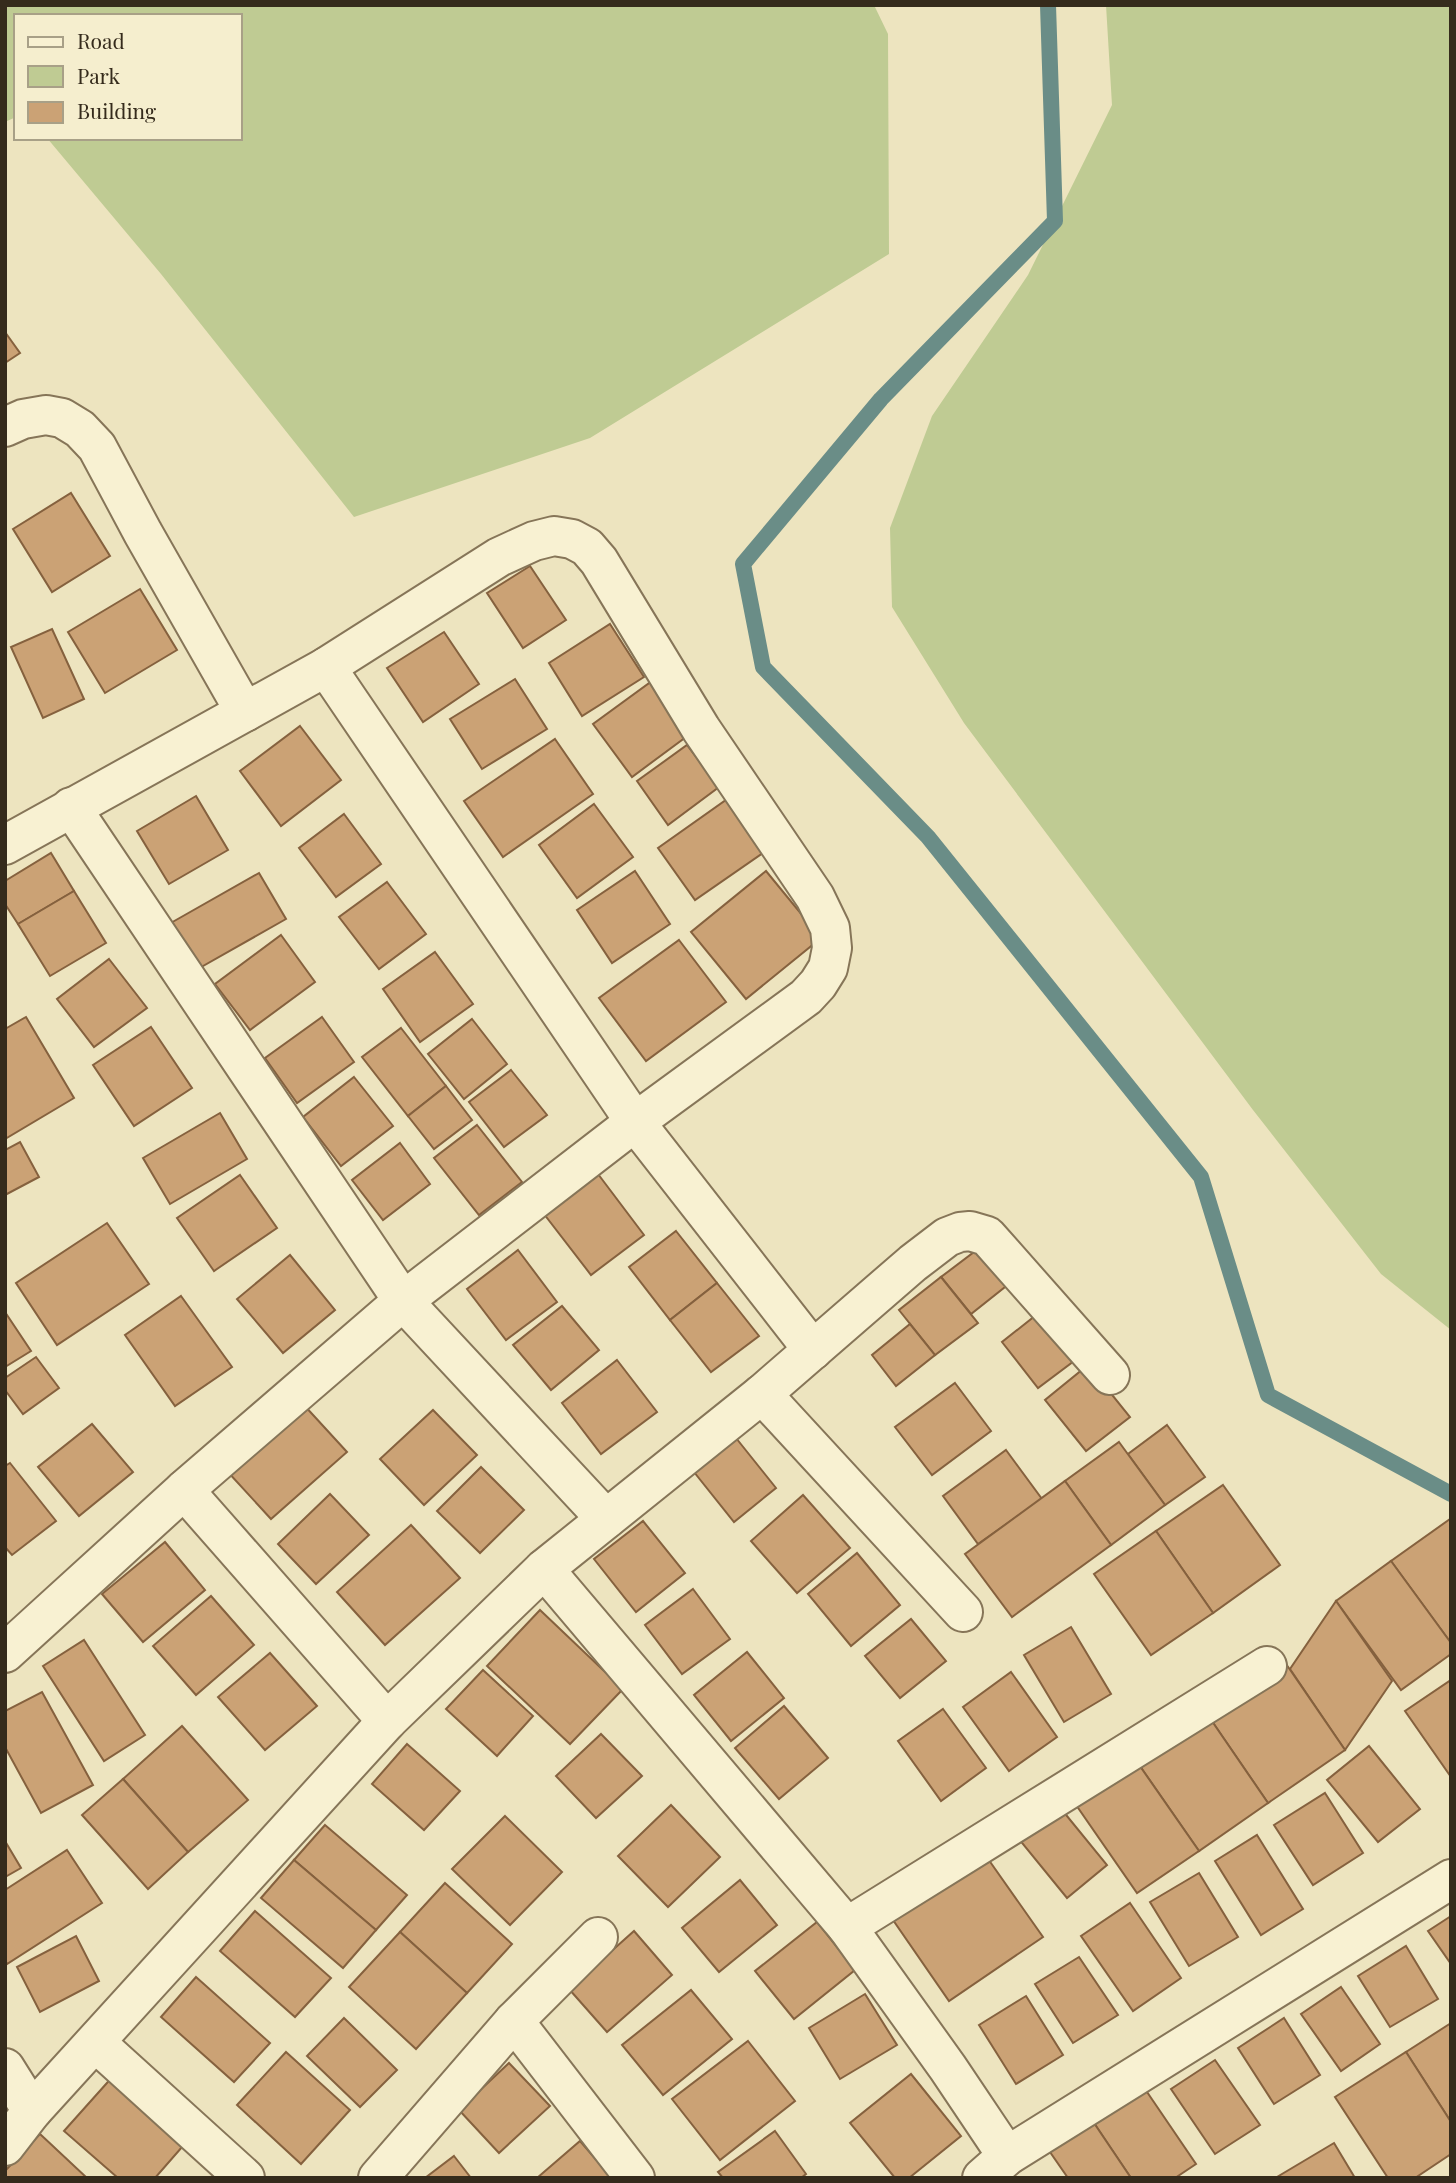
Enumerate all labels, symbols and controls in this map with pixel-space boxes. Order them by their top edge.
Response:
legend [14,14,242,140]
text: Road [77,26,125,54]
text: Park [77,61,121,89]
text: Building [77,96,156,124]

